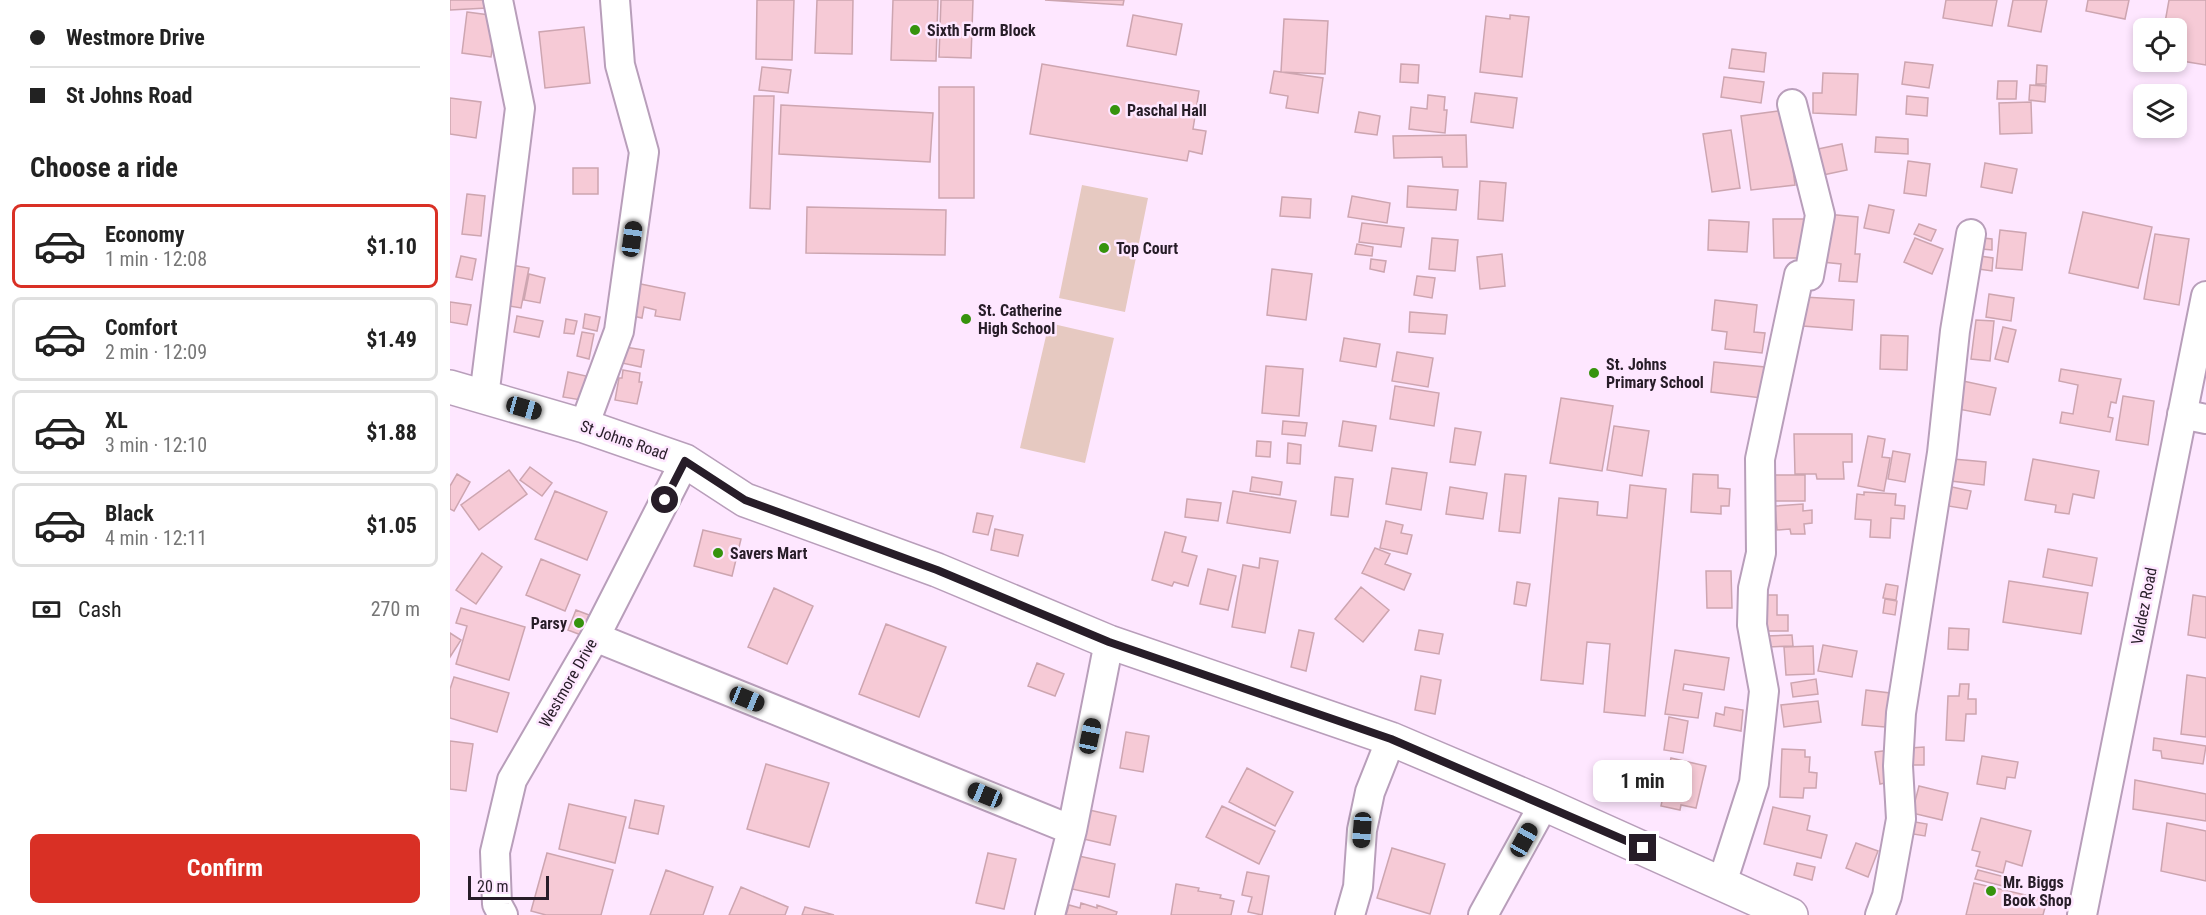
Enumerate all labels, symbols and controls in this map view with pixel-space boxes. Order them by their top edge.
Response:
map controls [2133,18,2187,138]
button: locate [2133,18,2187,72]
place label: Sixth Form Block [927,21,1036,40]
marker: Sixth Form Block [908,23,922,37]
text: Westmore Drive [66,25,205,50]
text: St Johns Road [66,83,193,108]
button: layers [2133,84,2187,138]
place label: Paschal Hall [1127,101,1207,120]
marker: Paschal Hall [1108,103,1122,117]
text: Choose a ride [30,152,178,184]
icon: car [33,219,87,273]
car [621,220,643,258]
text: Economy [105,222,185,247]
text: $1.10 [366,234,417,259]
place label: Top Court [1116,239,1178,258]
marker: Top Court [1097,241,1111,255]
text: 1 min · 12:08 [105,247,207,271]
place label: St. Catherine High School [978,301,1062,338]
icon: car [33,312,87,366]
marker: St. Catherine High School [959,312,973,326]
text: Comfort [105,315,178,340]
text: $1.49 [366,327,417,352]
text: 2 min · 12:09 [105,340,207,364]
place label: St. Johns Primary School [1606,355,1704,392]
marker: St. Johns Primary School [1587,366,1601,380]
car [504,394,544,422]
icon: car [33,405,87,459]
text: XL [105,408,128,433]
street label: St Johns Road [578,416,670,464]
text: $1.88 [366,420,417,445]
text: 3 min · 12:10 [105,433,207,457]
route start [651,486,678,513]
icon: car [33,498,87,552]
text: Black [105,501,154,526]
text: $1.05 [366,513,417,538]
text: 4 min · 12:11 [105,526,207,550]
place label: Savers Mart [730,544,807,563]
marker: Savers Mart [711,546,725,560]
street label: Valdez Road [2127,566,2161,646]
icon: cash [30,593,63,626]
text: Cash [78,597,122,622]
text: 270 m [371,597,420,621]
place label: Parsy [531,614,567,633]
marker: Parsy [572,616,586,630]
street label: Westmore Drive [535,635,601,731]
car [727,684,767,714]
car [1077,717,1103,755]
callout: 1 min [1594,761,1692,803]
text: 1 min [1620,769,1665,793]
car [965,780,1005,810]
car [1352,811,1372,849]
car [1507,820,1541,860]
button: Confirm [30,834,420,903]
route end [1629,834,1656,861]
scale bar [468,873,549,900]
place label: Mr. Biggs Book Shop [2003,873,2072,910]
text: 20 m [477,877,509,896]
marker: Mr. Biggs Book Shop [1984,884,1998,898]

